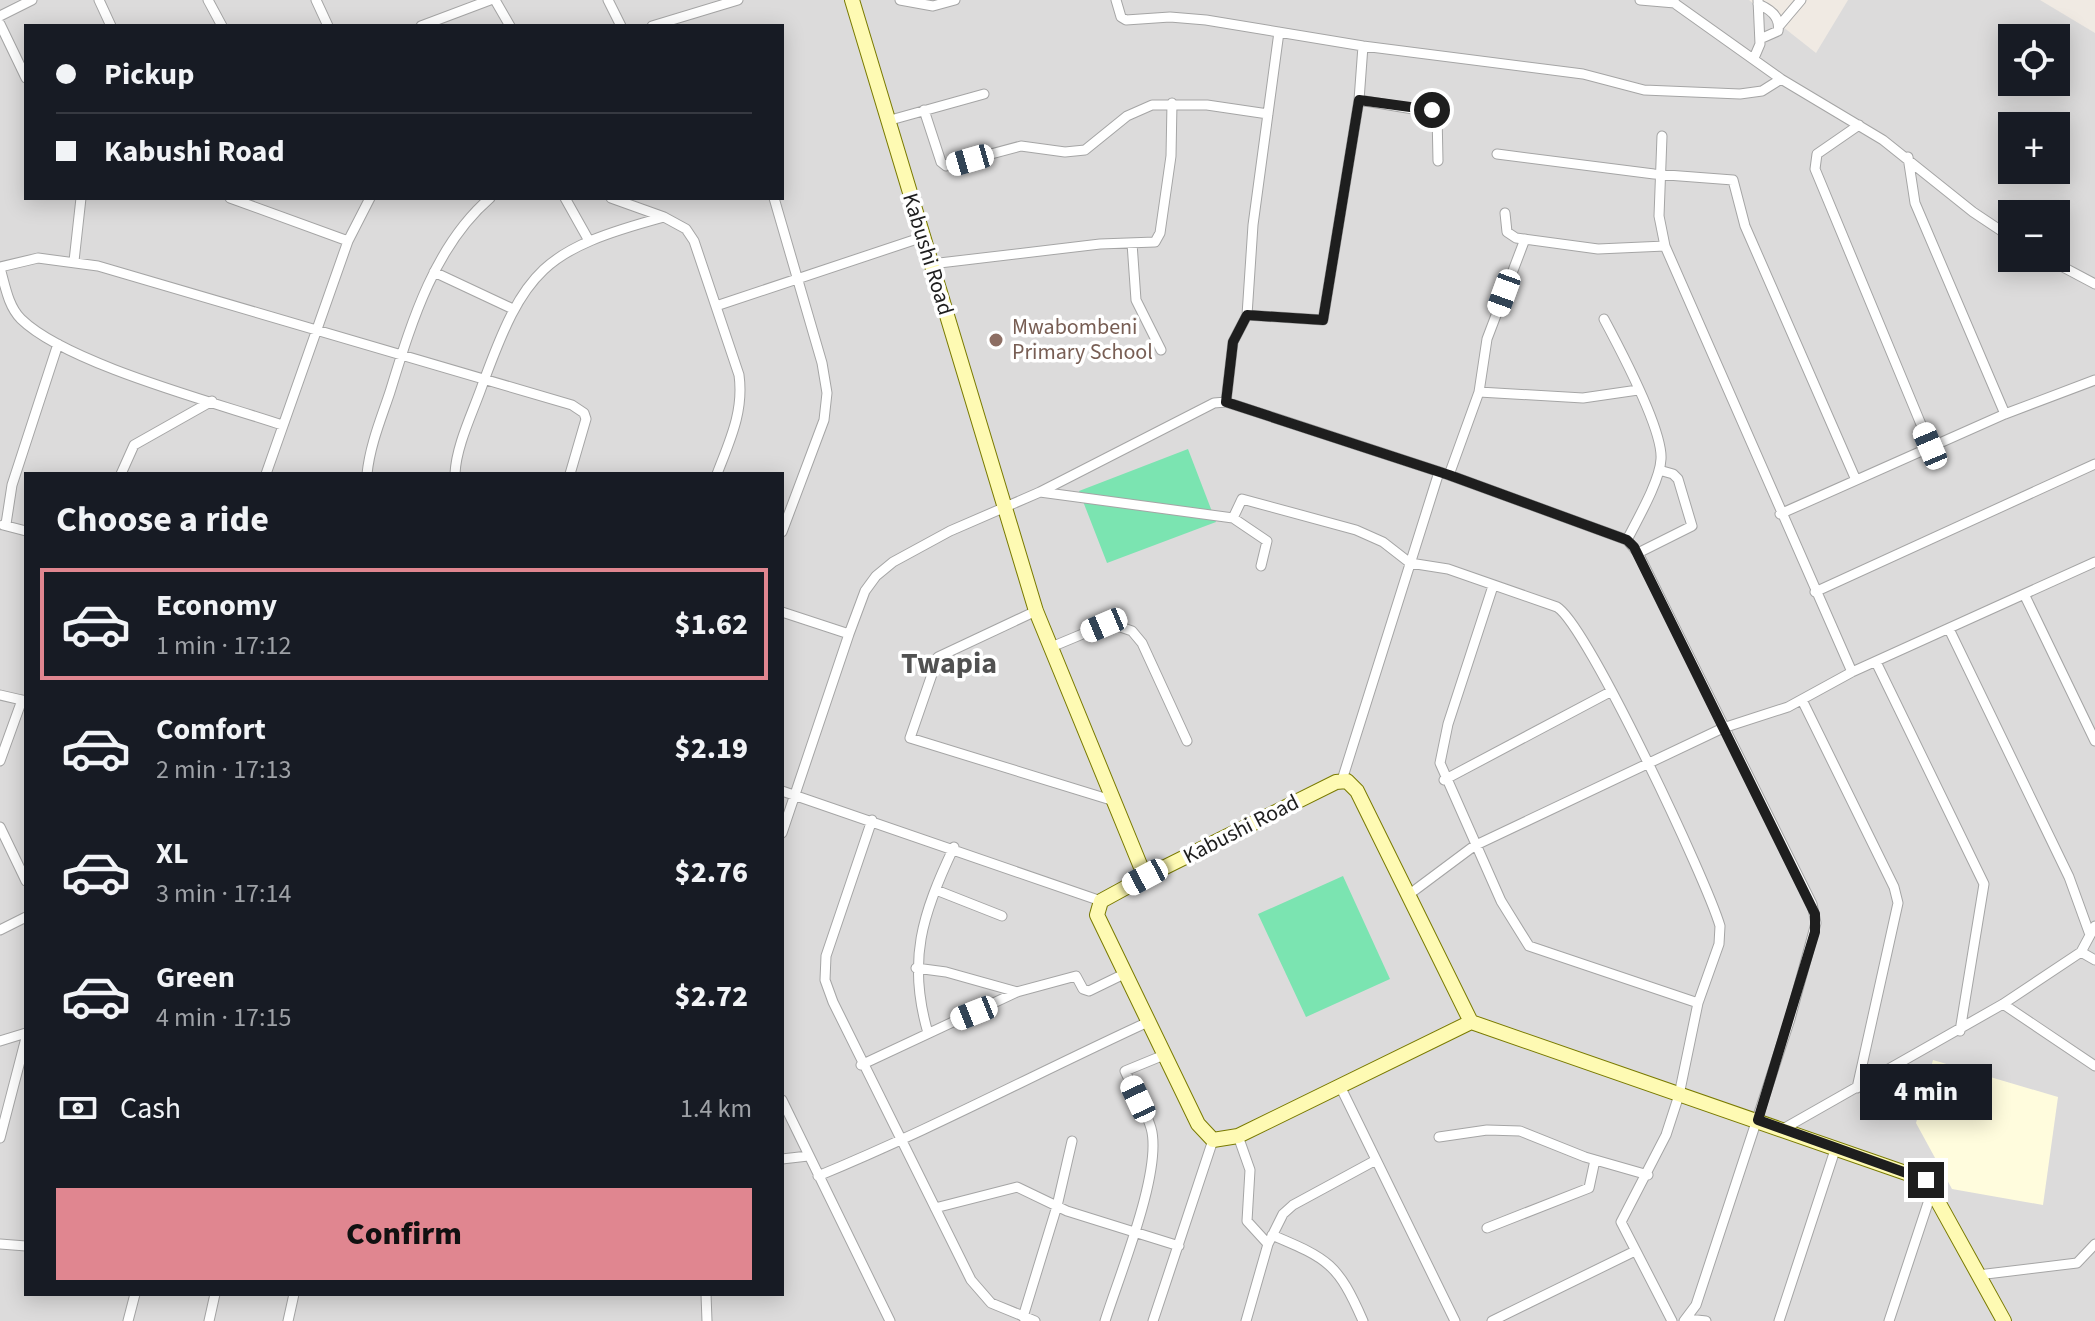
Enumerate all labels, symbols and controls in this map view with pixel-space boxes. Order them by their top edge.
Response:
map controls [1998,24,2070,272]
button: locate [1998,24,2070,96]
text: Pickup [104,53,194,96]
route start [1414,92,1450,128]
button: + [1998,112,2070,184]
text: Kabushi Road [104,130,285,173]
car [944,142,996,178]
street label: Kabushi Road [894,189,962,319]
button: − [1998,200,2070,272]
car [1485,266,1523,320]
place label: Mwabombeni Primary School [1012,311,1153,368]
marker: Mwabombeni Primary School [987,331,1005,349]
car [1910,419,1950,473]
text: Choose a ride [56,494,269,545]
text: Economy [156,584,277,627]
icon: car [60,588,132,660]
text: $1.62 [675,603,748,646]
car [1077,605,1131,645]
text: 1 min · 17:12 [156,627,291,664]
district label: Twapia [901,642,997,685]
text: Comfort [156,708,266,751]
icon: car [60,712,132,784]
text: $2.19 [675,727,748,770]
text: 2 min · 17:13 [156,751,291,788]
street label: Kabushi Road [1178,786,1304,872]
text: XL [156,832,189,875]
icon: car [60,836,132,908]
text: $2.76 [675,851,748,894]
car [1118,855,1172,899]
text: 3 min · 17:14 [156,875,291,912]
text: Green [156,956,235,999]
icon: car [60,960,132,1032]
text: $2.72 [675,975,748,1018]
car [947,993,1001,1033]
text: 4 min · 17:15 [156,999,291,1036]
callout: 4 min [1860,1064,1992,1120]
car [1117,1072,1159,1126]
text: 4 min [1894,1073,1958,1110]
icon: cash [56,1086,100,1130]
text: Cash [120,1087,181,1130]
text: 1.4 km [680,1090,752,1127]
route end [1908,1162,1944,1198]
button: Confirm [56,1188,752,1280]

